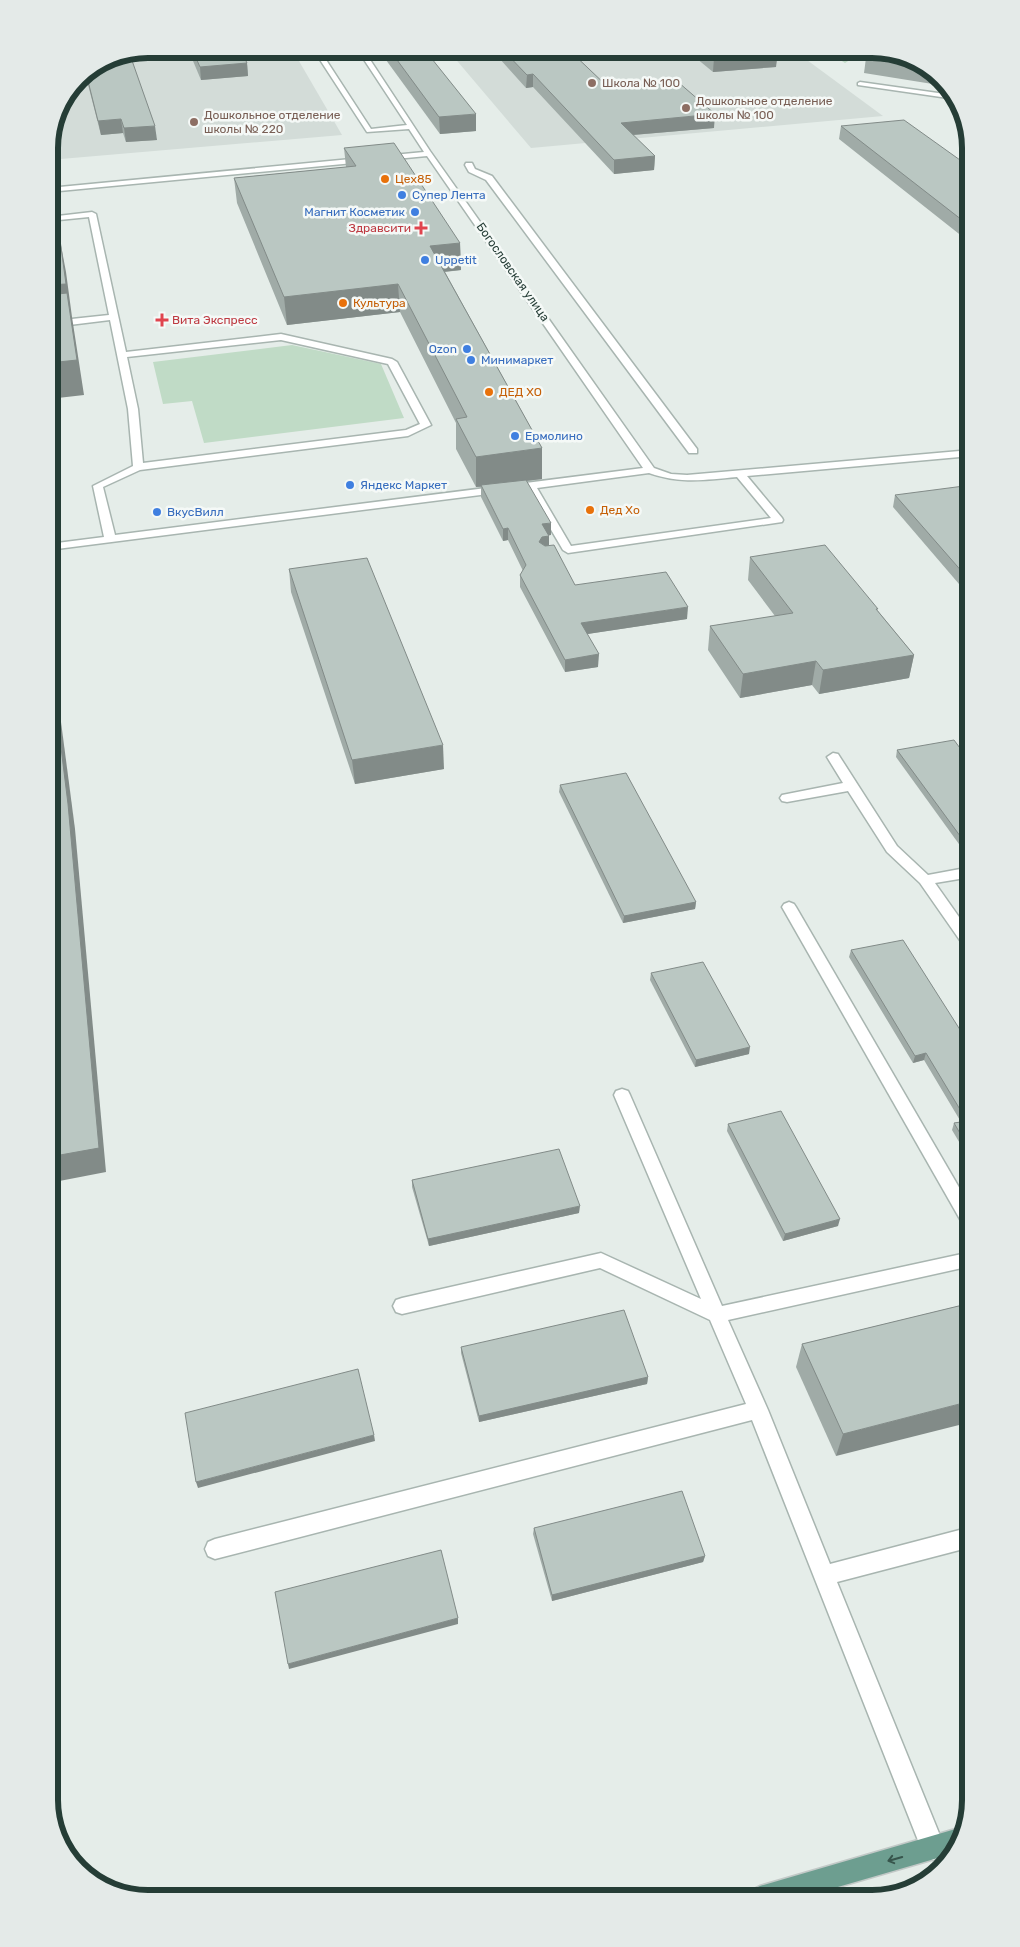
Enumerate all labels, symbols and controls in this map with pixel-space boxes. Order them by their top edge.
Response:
place label: Школа № 100 [602,76,680,90]
marker: Школа № 100 [586,77,598,89]
place label: Дошкольное отделение школы № 100 [696,94,833,122]
marker: Дошкольное отделение школы № 100 [680,102,692,114]
place label: Дошкольное отделение школы № 220 [204,108,341,136]
marker: Дошкольное отделение школы № 220 [188,116,200,128]
place label: Цех85 [395,172,432,186]
marker: Цех85 [379,173,391,185]
place label: Супер Лента [412,188,486,202]
marker: Супер Лента [396,189,408,201]
place label: Магнит Косметик [304,205,406,219]
marker: Магнит Косметик [409,206,421,218]
street label: Богословская улица [474,220,552,324]
place label: Здравсити [348,221,411,235]
marker: Здравсити [415,222,427,234]
place label: Uppetit [435,253,477,267]
marker: Uppetit [419,254,431,266]
place label: Культура [353,296,406,310]
marker: Культура [337,297,349,309]
place label: Вита Экспресс [172,313,258,327]
marker: Вита Экспресс [156,314,168,326]
place label: Ozon [429,342,457,356]
marker: Ozon [461,343,473,355]
place label: Минимаркет [481,353,553,367]
marker: Минимаркет [465,354,477,366]
place label: ДЕД ХО [499,385,542,399]
marker: ДЕД ХО [483,386,495,398]
place label: Ермолино [525,429,583,443]
marker: Ермолино [509,430,521,442]
place label: Яндекс Маркет [360,478,447,492]
marker: Яндекс Маркет [344,479,356,491]
place label: Дед Хо [600,503,640,517]
marker: Дед Хо [584,504,596,516]
place label: ВкусВилл [167,505,224,519]
marker: ВкусВилл [151,506,163,518]
one-way arrow [888,1854,904,1864]

